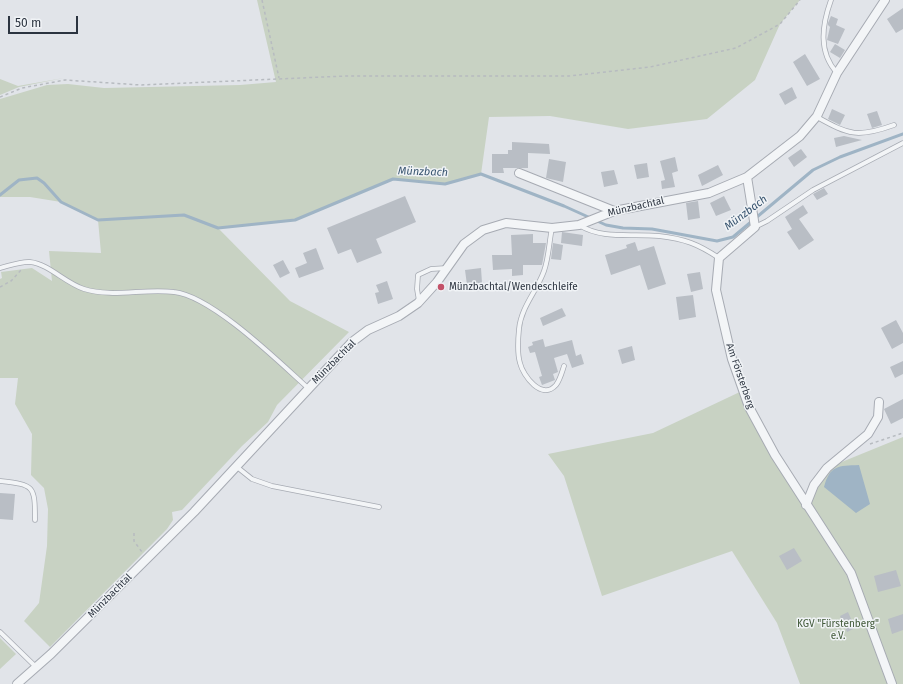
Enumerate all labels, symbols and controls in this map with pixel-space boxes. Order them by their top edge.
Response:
scale bar [10,8,80,34]
text: 50 m [15,16,41,30]
water label: Münzbach [398,165,448,179]
water label: Münzbach [722,193,770,233]
street label: Münzbachtal [607,195,665,219]
place label: Münzbachtal/Wendeschleife [449,281,578,293]
marker: Münzbachtal/Wendeschleife [436,282,446,292]
street label: Münzbachtal [309,337,359,387]
street label: Am Försterberg [723,342,757,410]
street label: Münzbachtal [85,571,135,621]
park label: KGV "Fürstenberg" e.V. [797,618,879,642]

